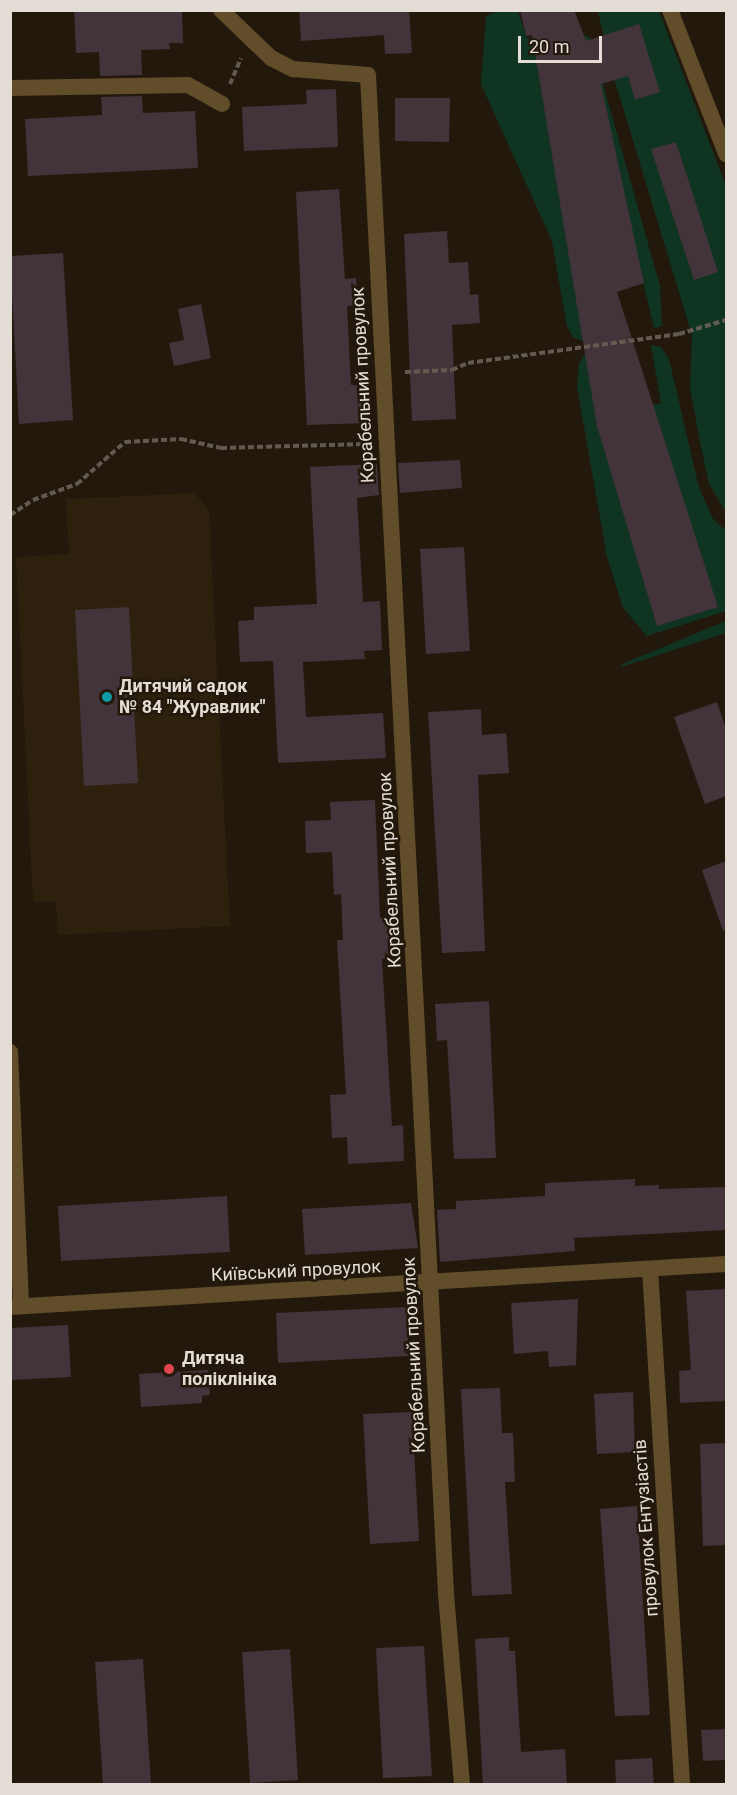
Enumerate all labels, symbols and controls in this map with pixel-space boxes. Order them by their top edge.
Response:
scale bar [521,24,605,62]
text: 20 m [529,36,569,57]
street label: Корабельний провулок [347,286,379,484]
place label: Дитячий садок № 84 "Журавлик" [119,676,266,718]
marker: Дитячий садок № 84 "Журавлик" [100,690,114,704]
street label: Корабельний провулок [374,771,406,969]
street label: Київський провулок [210,1256,382,1286]
street label: Корабельний провулок [398,1256,430,1454]
place label: Дитяча поліклініка [182,1348,277,1390]
marker: Дитяча поліклініка [160,1360,178,1378]
street label: провулок Ентузіастів [629,1439,663,1617]

